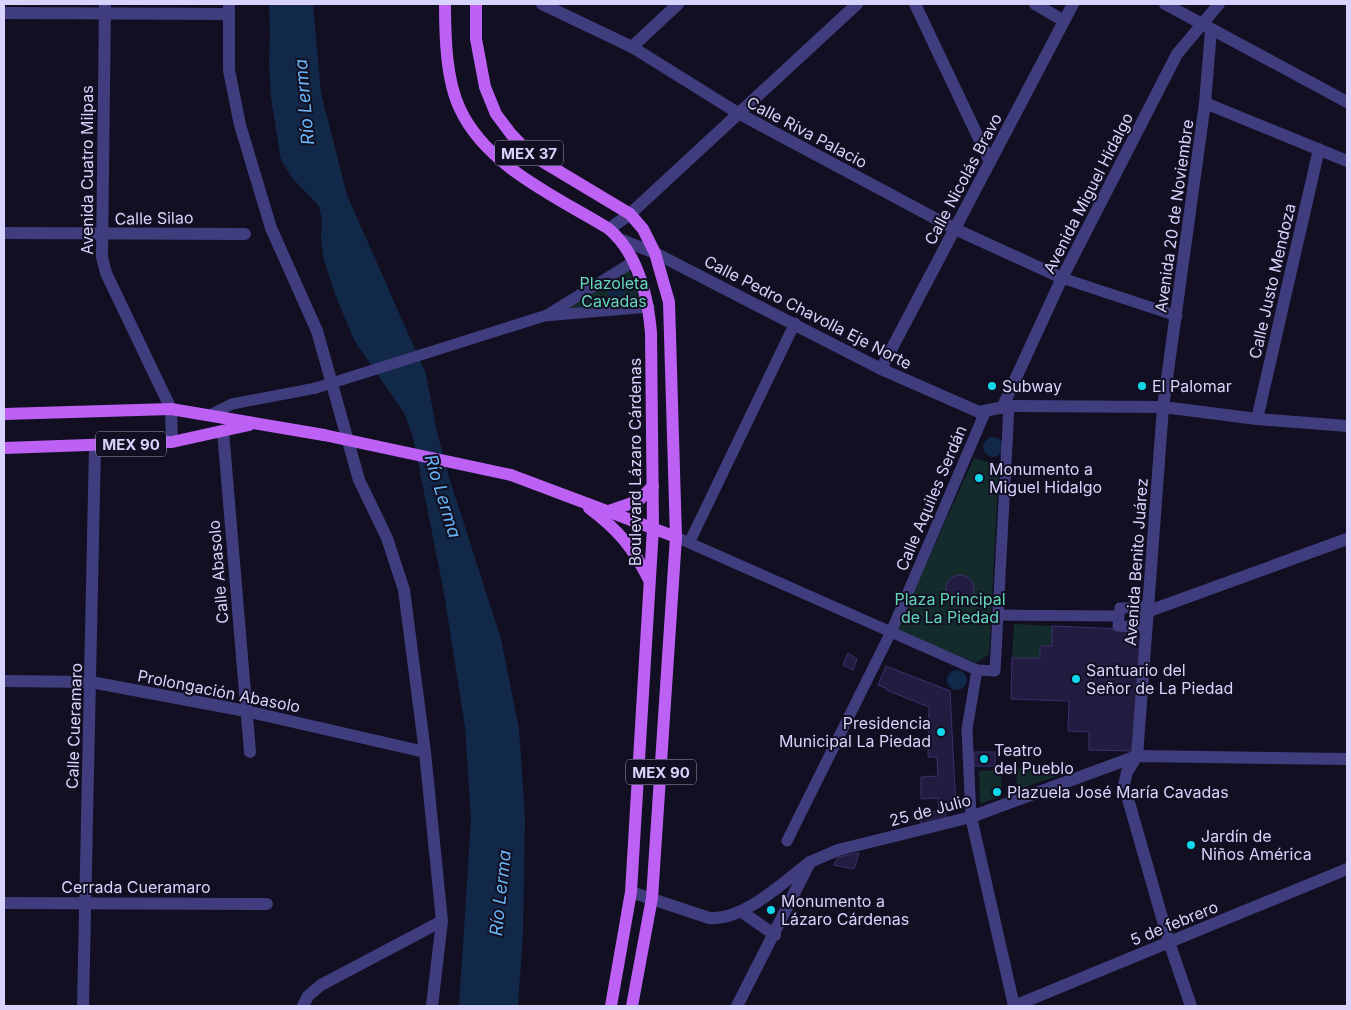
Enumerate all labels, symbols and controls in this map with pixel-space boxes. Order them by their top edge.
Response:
water label: Río Lerma [290,58,318,146]
street label: Avenida Cuatro Milpas [77,85,97,255]
street label: Calle Riva Palacio [743,92,871,172]
street label: Avenida Miguel Hidalgo [1039,109,1137,277]
street label: Calle Nicolás Bravo [920,110,1006,248]
street label: Avenida 20 de Noviembre [1151,118,1197,314]
road number: MEX 37 [495,140,563,166]
street label: Calle Justo Mendoza [1244,201,1300,361]
street label: Calle Silao [114,207,194,229]
street label: Calle Pedro Chavolla Eje Norte [701,251,915,373]
park label: Plazoleta Cavadas [580,273,648,311]
street label: Boulevard Lázaro Cárdenas [625,358,645,566]
place label: Subway [1002,376,1062,396]
place label: El Palomar [1152,376,1232,396]
marker: Subway [986,380,998,392]
marker: El Palomar [1136,380,1148,392]
street label: Calle Aquiles Serdán [891,422,971,574]
road number: MEX 90 [96,432,166,456]
water label: Río Lerma [420,452,466,540]
place label: Monumento a Miguel Hidalgo [989,459,1102,497]
marker: Monumento a Miguel Hidalgo [973,472,985,484]
street label: Avenida Benito Juárez [1120,477,1152,647]
street label: Calle Abasolo [204,519,232,625]
park label: Plaza Principal de La Piedad [894,589,1006,627]
place label: Santuario del Señor de La Piedad [1086,660,1233,698]
street label: Calle Cueramaro [62,663,86,789]
street label: Prolongación Abasolo [136,665,302,717]
marker: Santuario del Señor de La Piedad [1070,673,1082,685]
place label: Presidencia Municipal La Piedad [779,713,931,751]
marker: Presidencia Municipal La Piedad [935,726,947,738]
place label: Teatro del Pueblo [994,740,1074,778]
marker: Teatro del Pueblo [978,753,990,765]
road number: MEX 90 [626,760,696,784]
place label: Plazuela José María Cavadas [1007,782,1229,802]
marker: Plazuela José María Cavadas [991,786,1003,798]
street label: 25 de Julio [887,790,973,830]
place label: Jardín de Niños América [1201,826,1312,864]
marker: Jardín de Niños América [1185,839,1197,851]
water label: Río Lerma [485,849,515,937]
street label: Cerrada Cueramaro [61,877,211,897]
place label: Monumento a Lázaro Cárdenas [781,891,909,929]
street label: 5 de febrero [1127,896,1221,950]
marker: Monumento a Lázaro Cárdenas [765,904,777,916]

